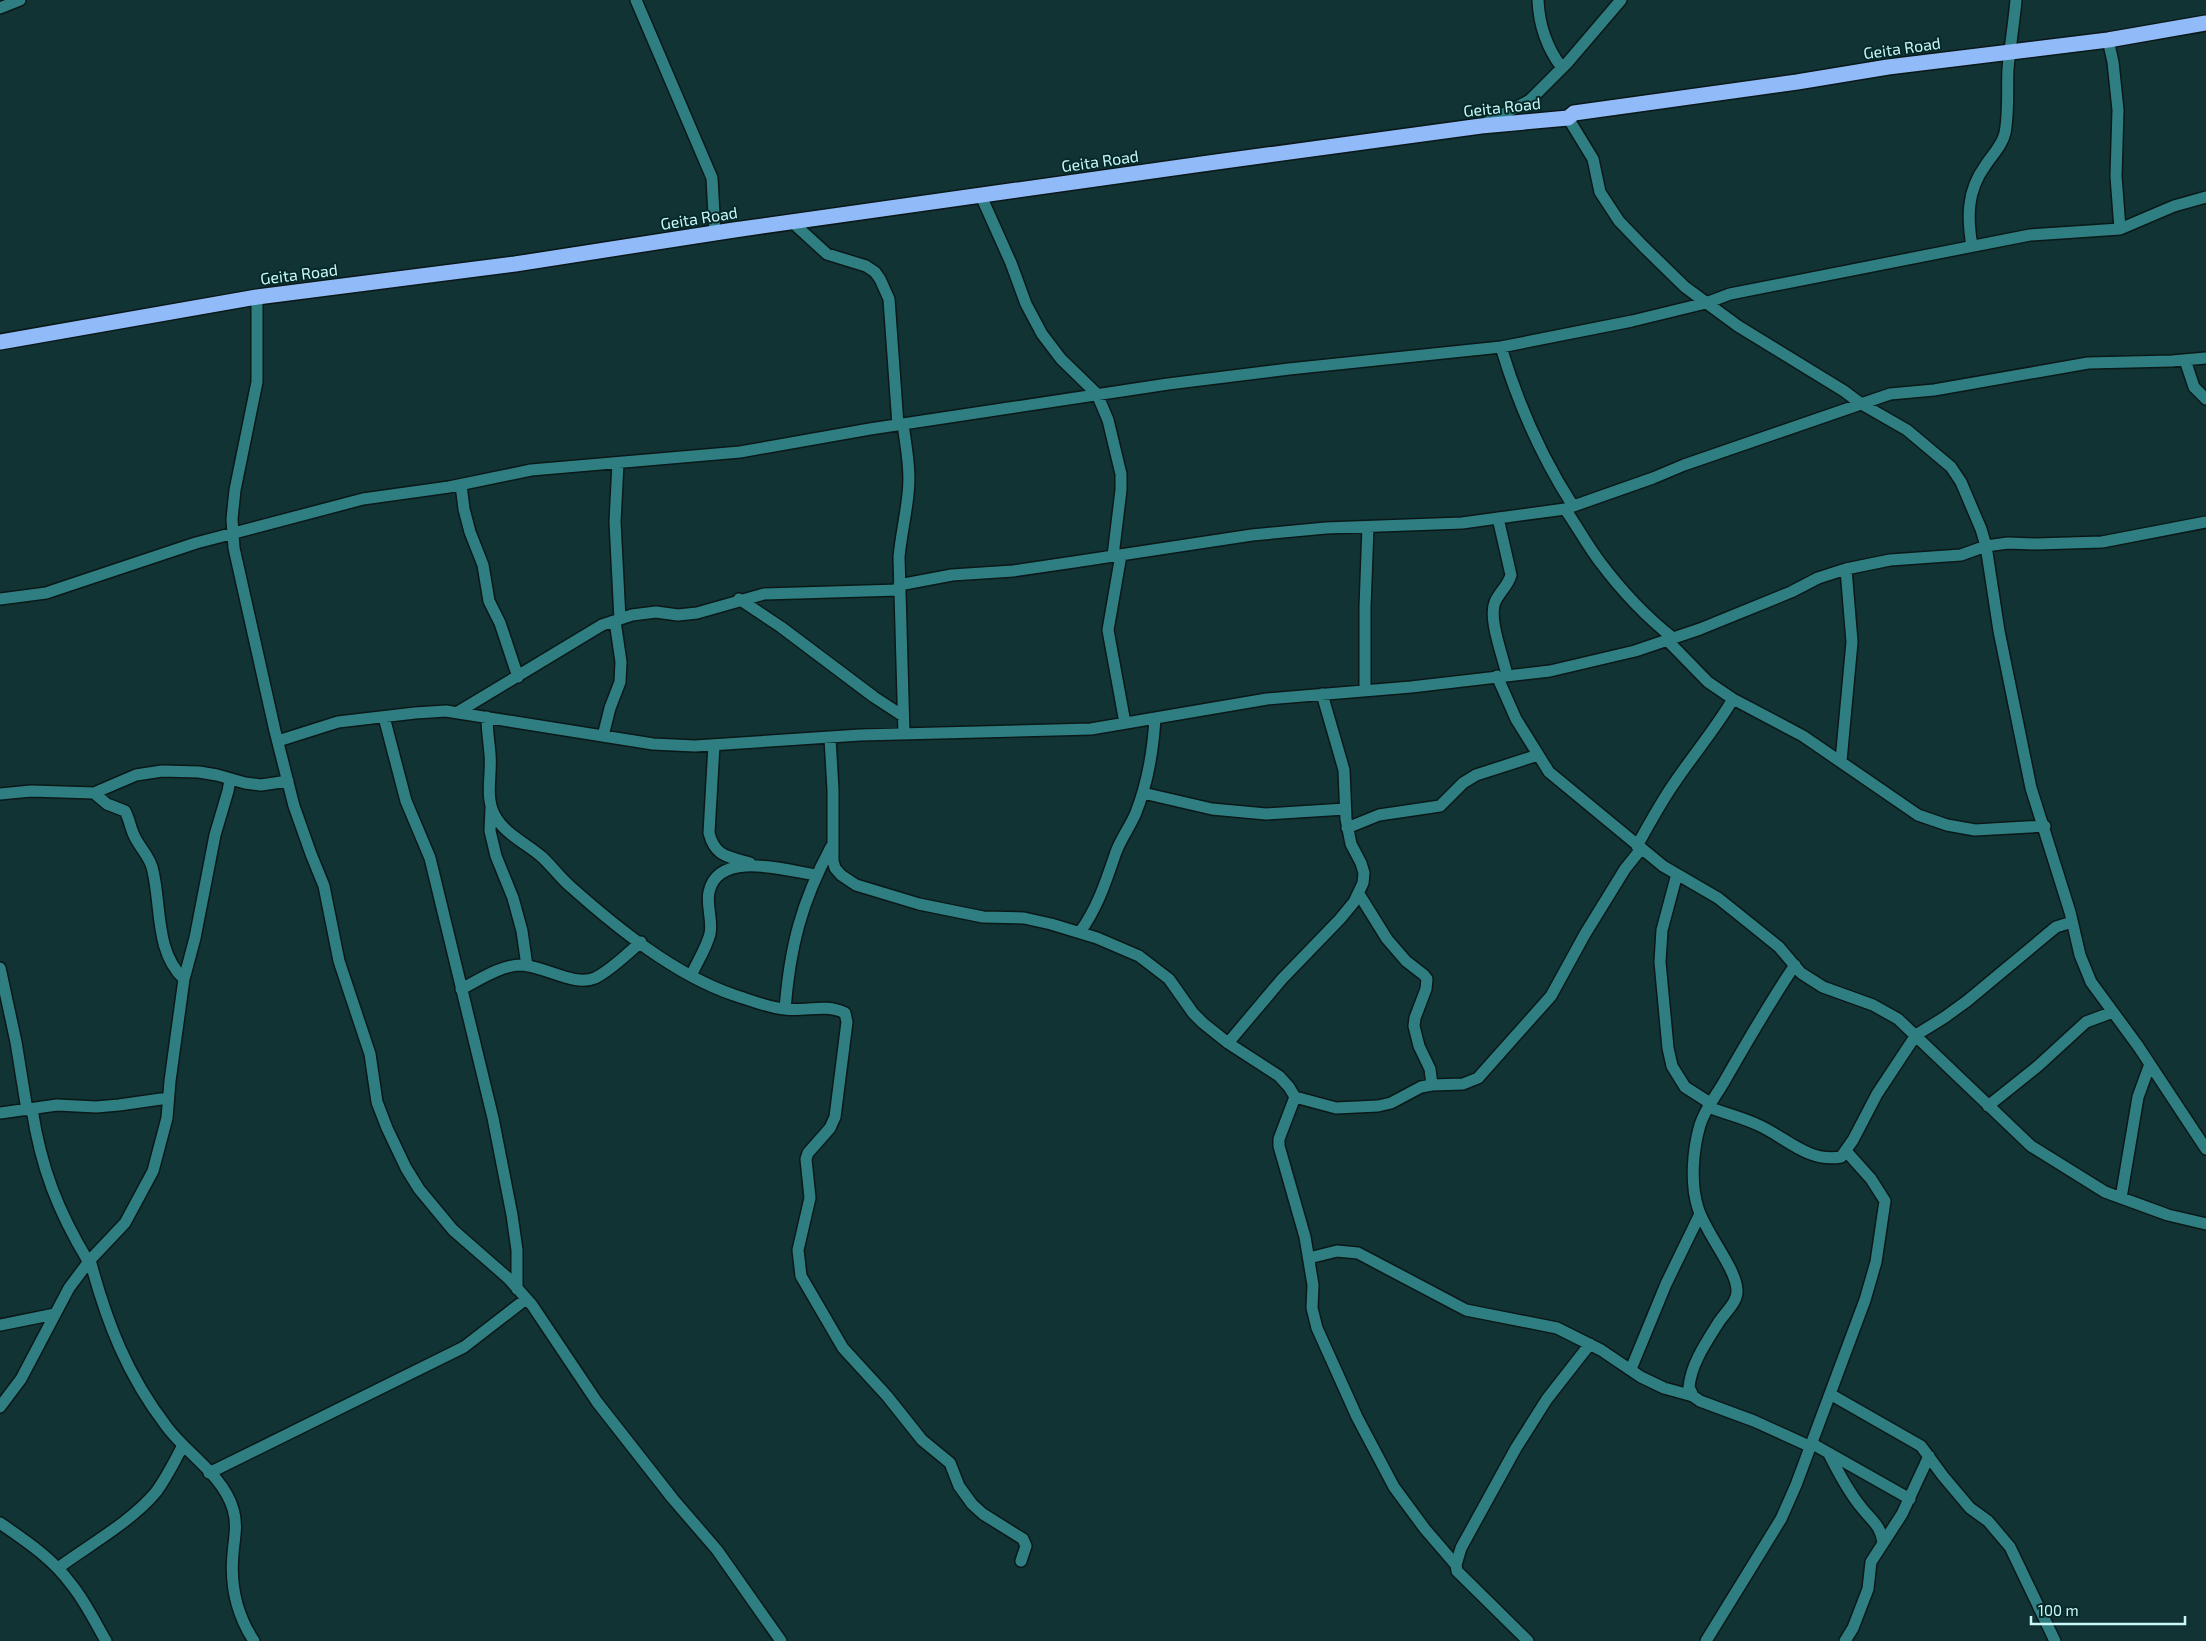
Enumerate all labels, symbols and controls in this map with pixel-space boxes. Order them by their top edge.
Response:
street label: Geita Road [1862,33,1942,62]
street label: Geita Road [1462,93,1542,120]
street label: Geita Road [1060,146,1140,175]
street label: Geita Road [659,202,739,233]
street label: Geita Road [259,259,339,288]
scale bar [2031,1594,2185,1626]
text: 100 m [2038,1601,2079,1619]

